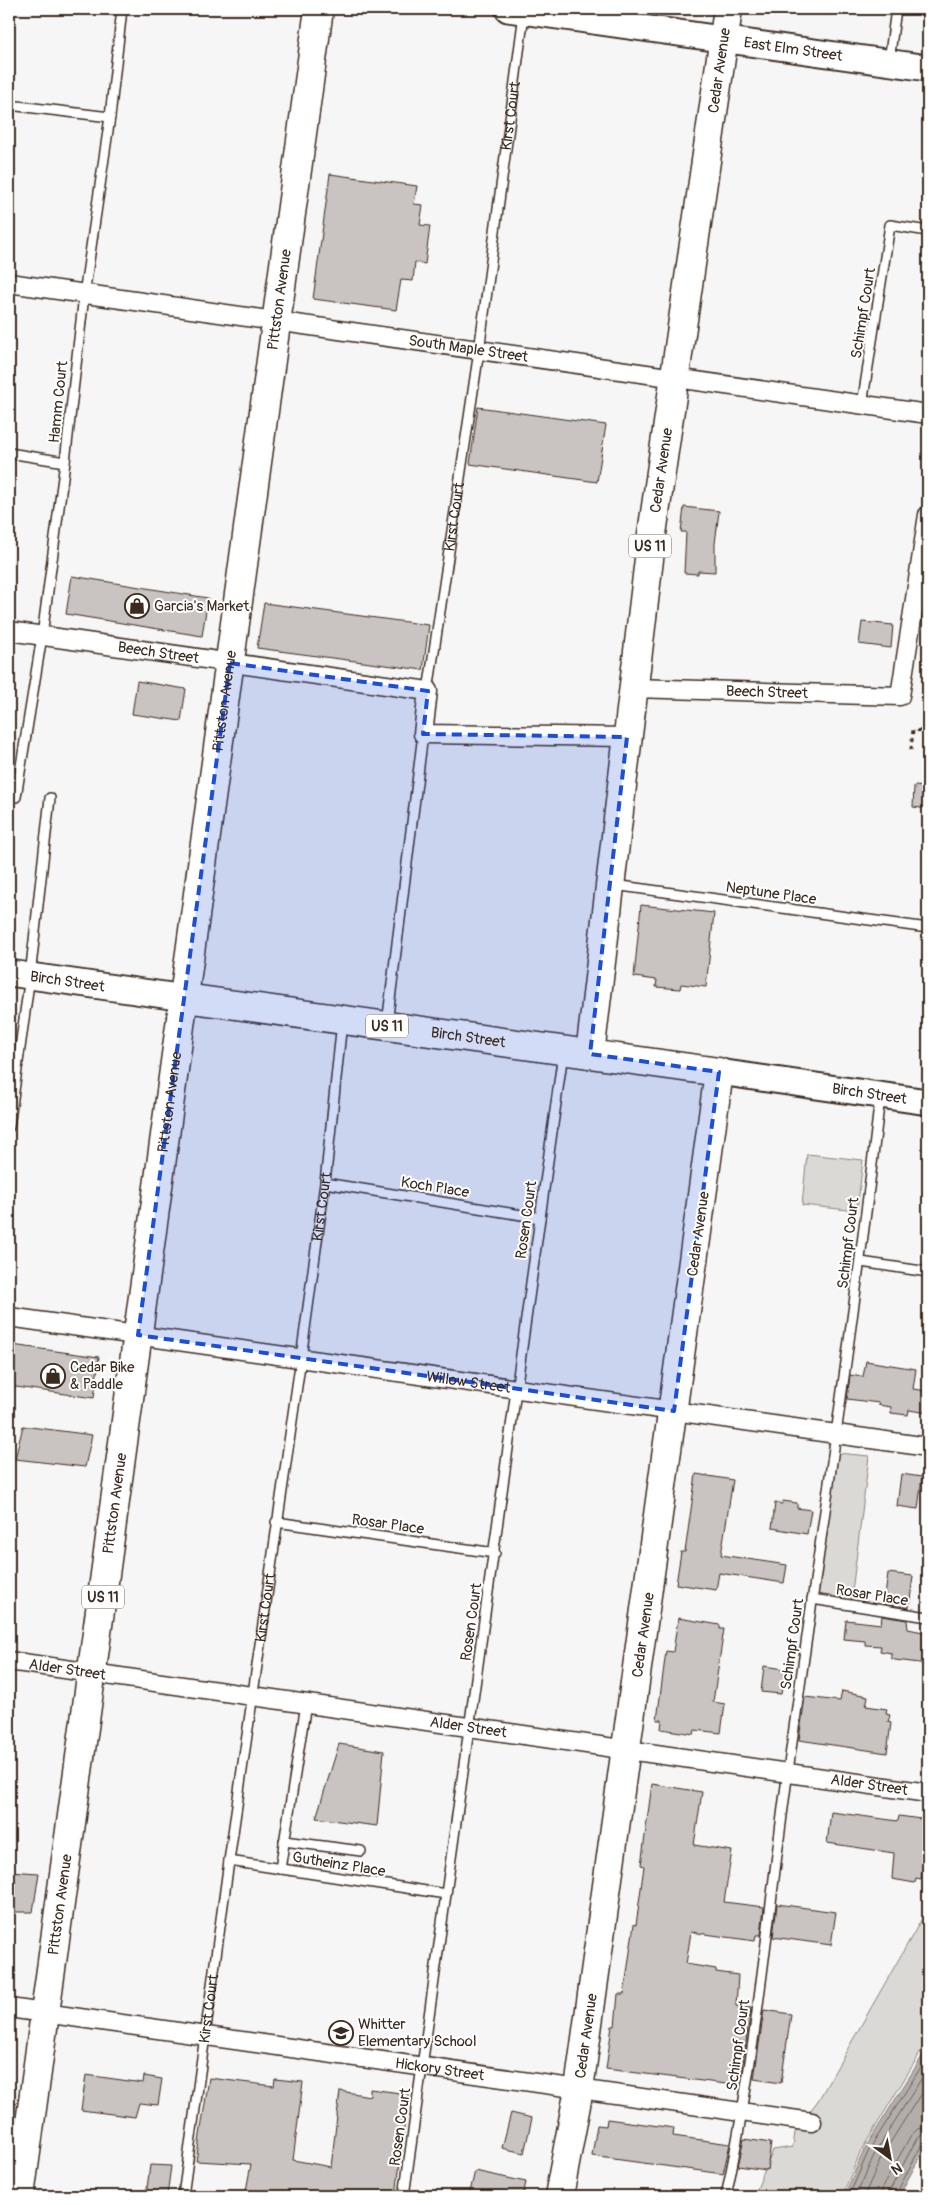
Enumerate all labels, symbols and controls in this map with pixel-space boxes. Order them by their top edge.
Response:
street label: Cedar Avenue [704,26,735,114]
street label: East Elm Street [743,33,845,66]
street label: Kirst Court [497,79,525,152]
street label: Pittston Avenue [263,247,296,351]
street label: Schimpf Court [847,265,880,360]
street label: South Maple Street [407,331,530,367]
street label: Hamm Court [45,359,72,444]
street label: Cedar Avenue [646,426,677,514]
street label: Kirst Court [440,480,469,553]
road number: US 11 [629,534,671,558]
shop icon: Garcia's Market [124,593,150,619]
place label: Garcia's Market [154,597,250,616]
street label: Beech Street [116,638,201,668]
street label: Pittston Avenue [209,649,241,753]
street label: Beech Street [726,682,809,703]
street label: Neptune Place [724,878,818,909]
street label: Birch Street [29,967,107,997]
road number: US 11 [366,1014,408,1038]
street label: Birch Street [430,1023,508,1052]
street label: Pittston Avenue [154,1050,186,1154]
street label: Birch Street [831,1079,909,1109]
street label: Kirst Court [308,1170,336,1242]
street label: Koch Place [399,1173,471,1202]
street label: Rosen Court [512,1179,542,1260]
street label: Cedar Avenue [683,1190,714,1278]
street label: Schimpf Court [833,1195,864,1290]
place label: Cedar Bike & Paddle [70,1358,135,1394]
shop icon: Cedar Bike & Paddle [40,1363,66,1389]
street label: Willow Street [425,1367,513,1398]
street label: Pittston Avenue [99,1451,132,1555]
street label: Rosar Place [351,1510,426,1539]
street label: Kirst Court [251,1571,280,1643]
street label: Rosar Place [834,1580,910,1611]
street label: Rosen Court [457,1581,487,1662]
road number: US 11 [82,1585,124,1608]
street label: Cedar Avenue [628,1591,659,1679]
street label: Schimpf Court [777,1596,808,1691]
street label: Alder Street [28,1655,108,1685]
street label: Alder Street [428,1713,509,1743]
street label: Alder Street [829,1770,910,1800]
street label: Gutheinz Place [291,1848,387,1881]
street label: Pittston Avenue [44,1853,77,1956]
street label: Kirst Court [195,1972,223,2044]
street label: Cedar Avenue [571,1992,602,2080]
street label: Schimpf Court [723,1997,754,2092]
place label: Whitter Elementary School [358,2015,477,2051]
school or university icon: Whitter Elementary School [328,2020,354,2046]
street label: Hickory Street [394,2054,486,2085]
street label: Rosen Court [386,2086,416,2167]
north arrow [864,2132,914,2182]
text: N [888,2159,905,2178]

